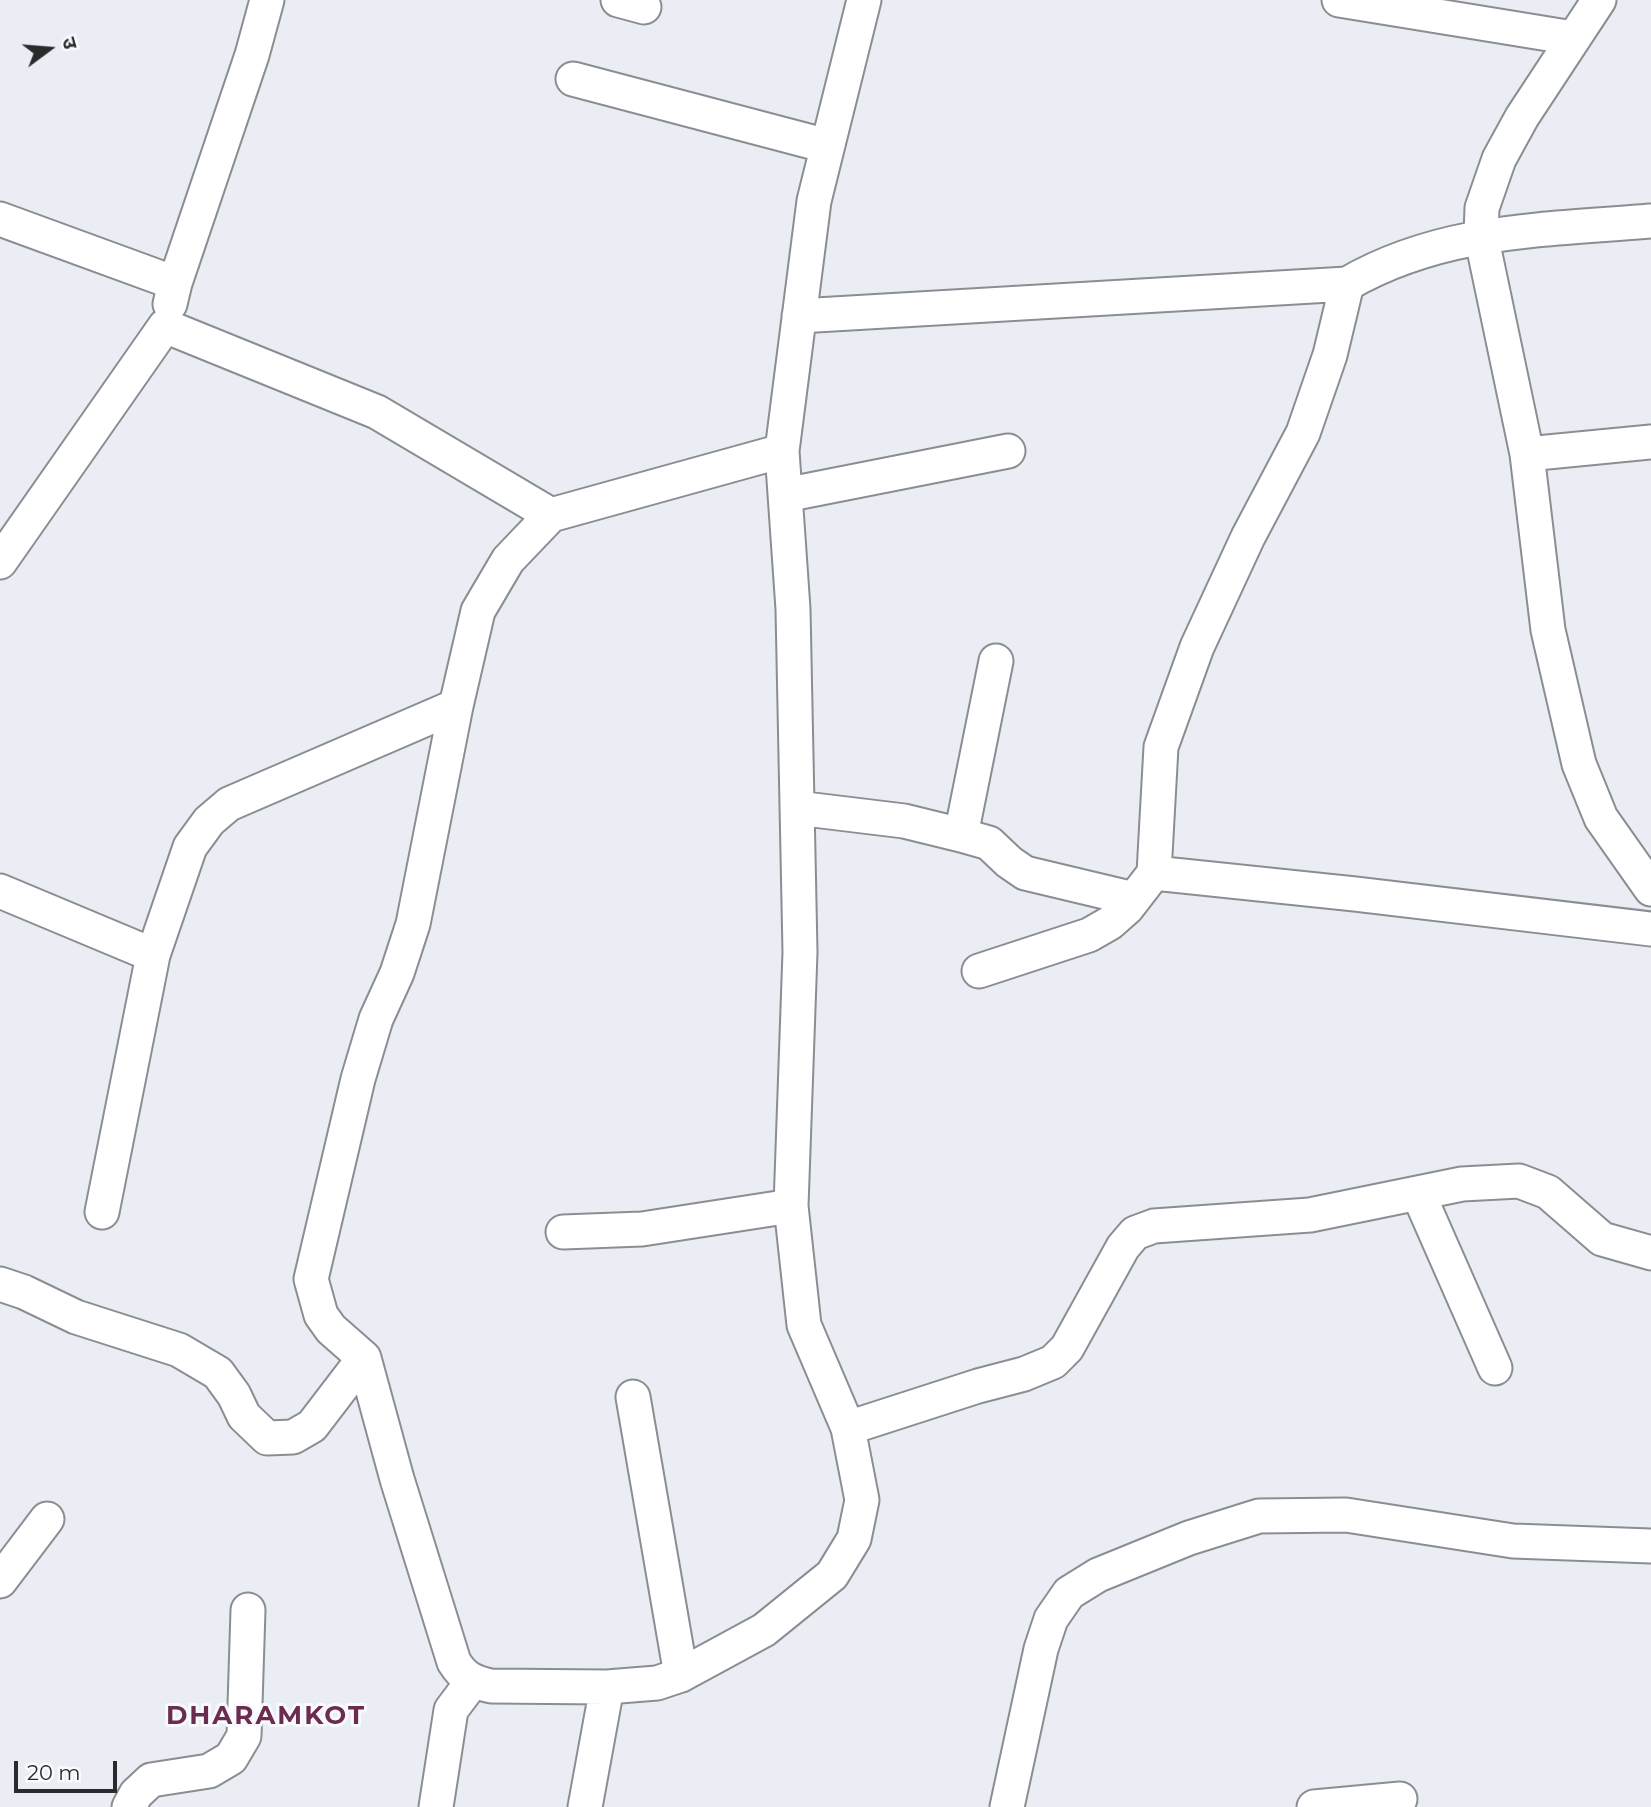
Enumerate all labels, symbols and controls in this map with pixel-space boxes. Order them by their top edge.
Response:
north arrow [14,14,84,84]
text: उ [57,35,82,52]
district label: DHARAMKOT [167,1700,365,1732]
scale bar [18,1748,121,1792]
text: 20 m [27,1760,81,1785]

